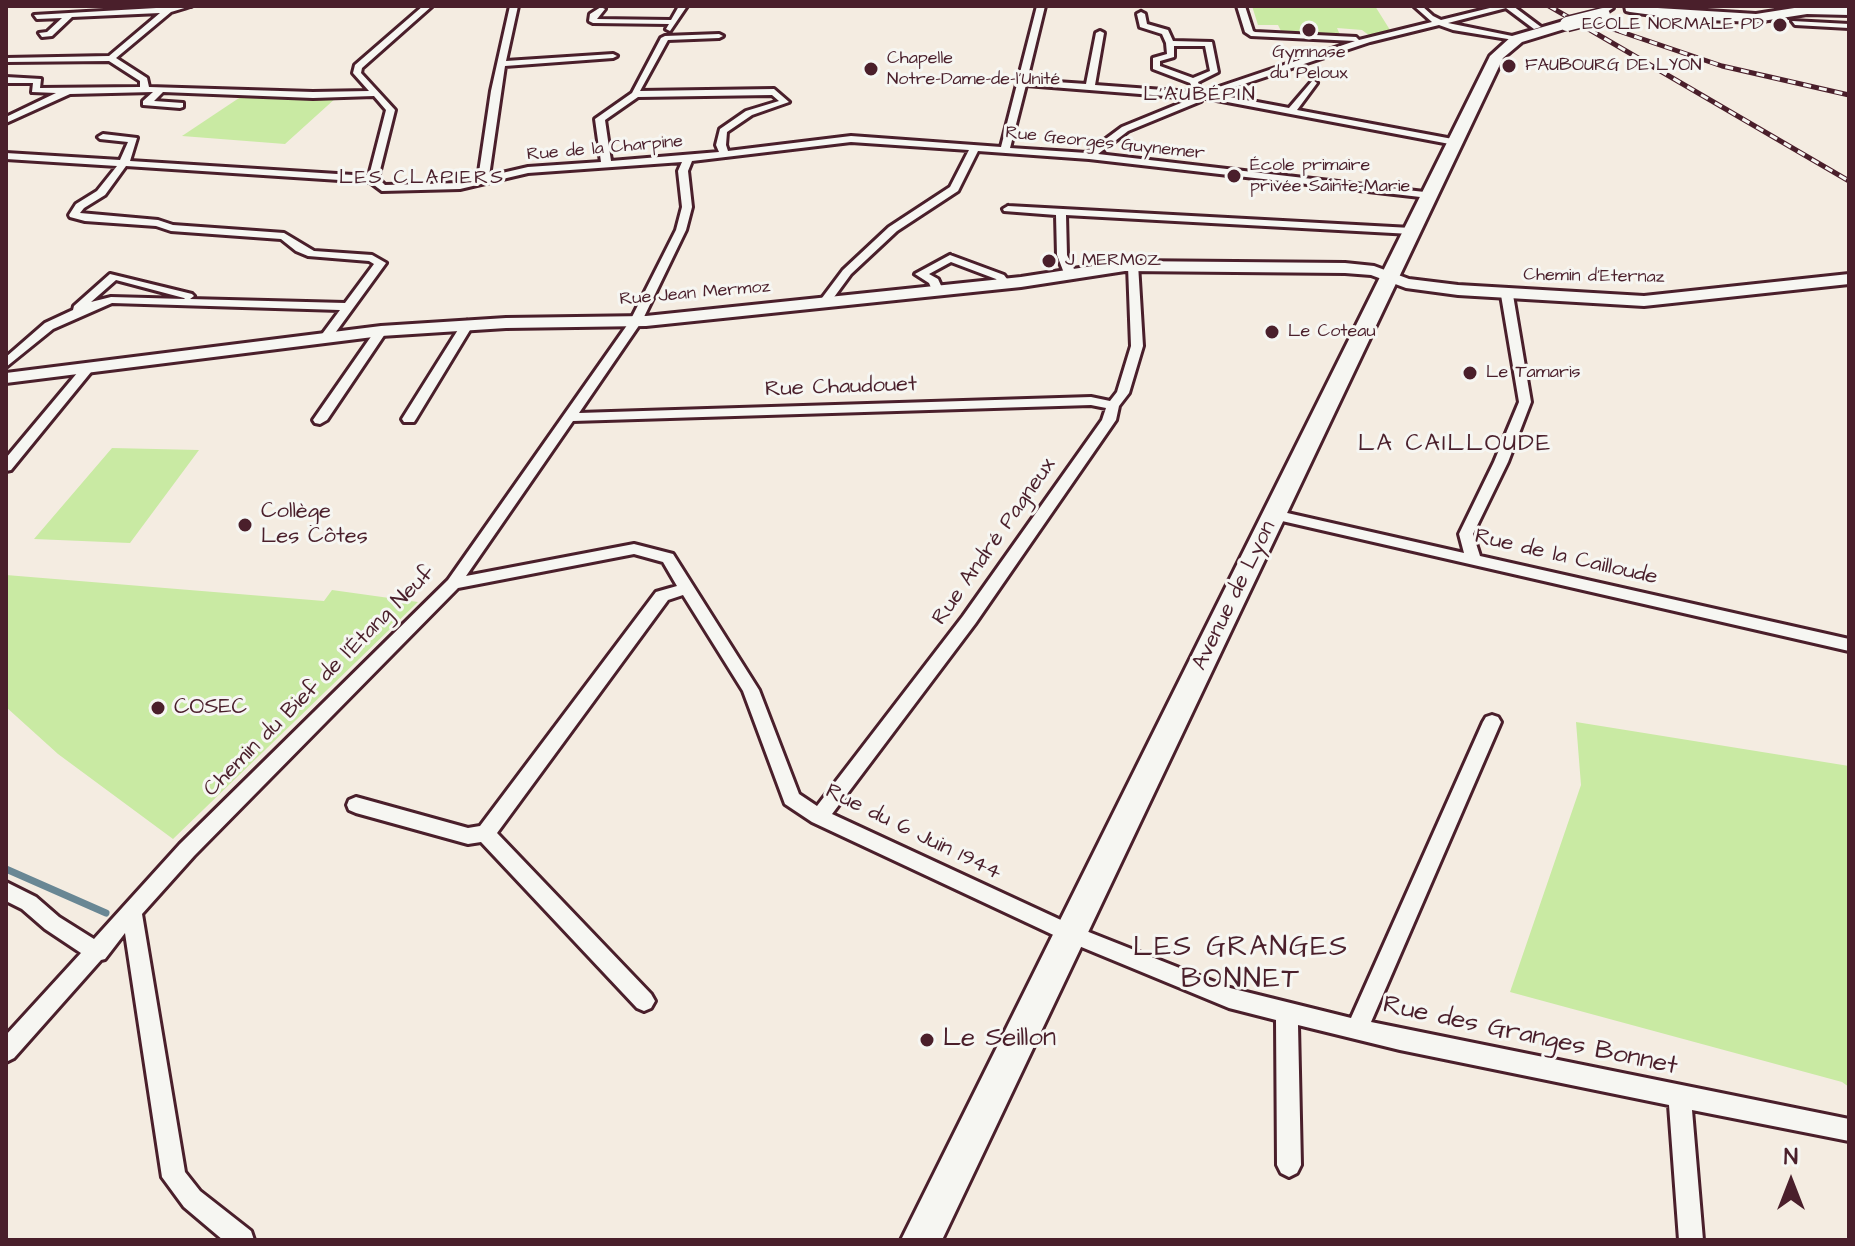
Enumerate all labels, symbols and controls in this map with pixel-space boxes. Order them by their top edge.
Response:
place label: ECOLE NORMALE PD [1582,14,1764,36]
marker: ECOLE NORMALE PD [1771,16,1789,34]
marker: Gymnase du Peloux [1300,21,1318,39]
place label: Gymnase du Peloux [1270,42,1348,84]
place label: Chapelle Notre-Dame-de-l'Unité [887,48,1060,90]
place label: FAUBOURG DE LYON [1525,55,1702,77]
marker: FAUBOURG DE LYON [1500,57,1518,75]
marker: Chapelle Notre-Dame-de-l'Unité [862,60,880,78]
district label: L'AUBÉPIN [1143,84,1257,108]
street label: Rue Georges Guynemer [1004,123,1206,165]
street label: Rue de la Charpine [526,131,684,167]
place label: École primaire privée Sainte-Marie [1250,155,1410,198]
district label: LES CLAPIERS [339,167,505,191]
marker: École primaire privée Sainte-Marie [1225,167,1243,185]
place label: J MERMOZ [1065,250,1161,272]
marker: J MERMOZ [1040,252,1058,270]
street label: Chemin d'Eternaz [1523,265,1665,289]
street label: Rue Jean Mermoz [619,277,771,311]
place label: Le Coteau [1288,321,1376,343]
marker: Le Coteau [1263,323,1281,341]
place label: Le Tamaris [1486,362,1581,384]
marker: Le Tamaris [1461,364,1479,382]
street label: Rue Chaudouet [765,372,917,404]
district label: LA CAILLOUDE [1358,431,1552,459]
street label: Rue André Pagneux [927,453,1063,631]
place label: Collège Les Côtes [261,499,368,550]
marker: Collège Les Côtes [236,516,254,534]
street label: Avenue de Lyon [1187,517,1283,675]
street label: Rue de la Cailloude [1472,524,1660,592]
street label: Chemin du Bief de l'Étang Neuf [199,561,441,803]
place label: COSEC [174,695,247,721]
marker: COSEC [149,699,167,717]
street label: Rue du 6 Juin 1944 [821,779,1005,887]
district label: LES GRANGES BONNET [1133,932,1349,998]
street label: Rue des Granges Bonnet [1380,991,1680,1083]
place label: Le Seillon [943,1024,1056,1056]
marker: Le Seillon [918,1031,936,1049]
north arrow [1751,1142,1831,1222]
text: N [1784,1142,1798,1173]

